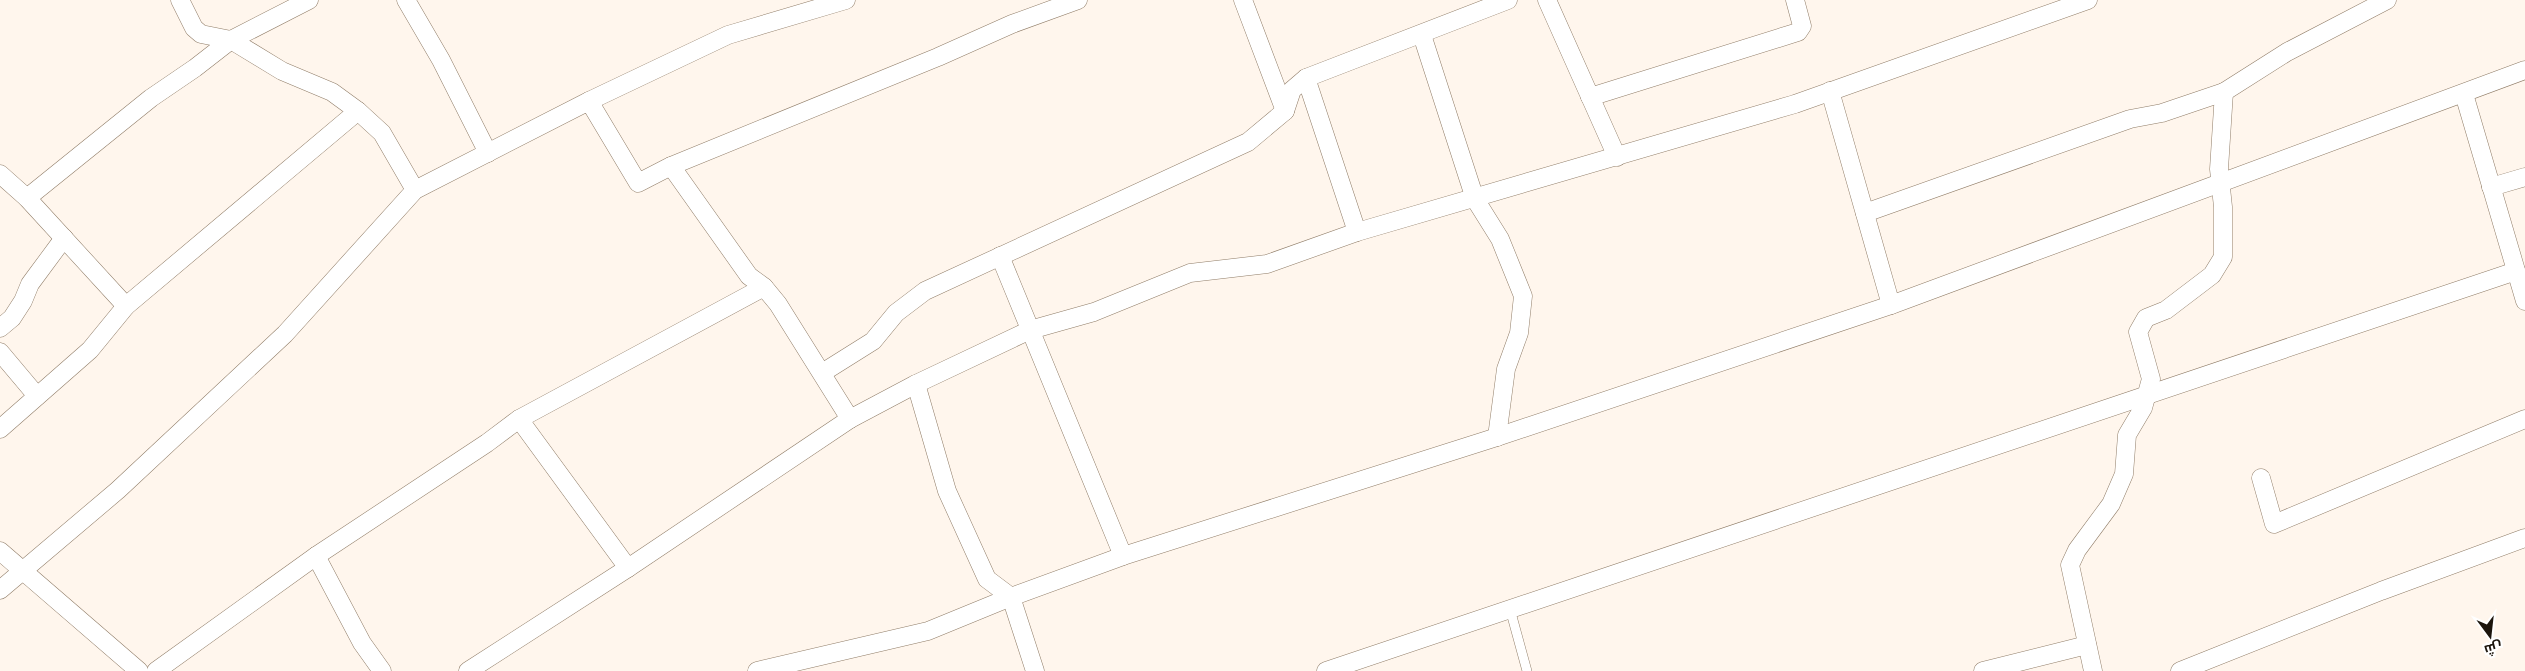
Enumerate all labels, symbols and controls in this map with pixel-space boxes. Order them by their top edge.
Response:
north arrow [2465,611,2515,661]
text: ش [2482,638,2504,659]

